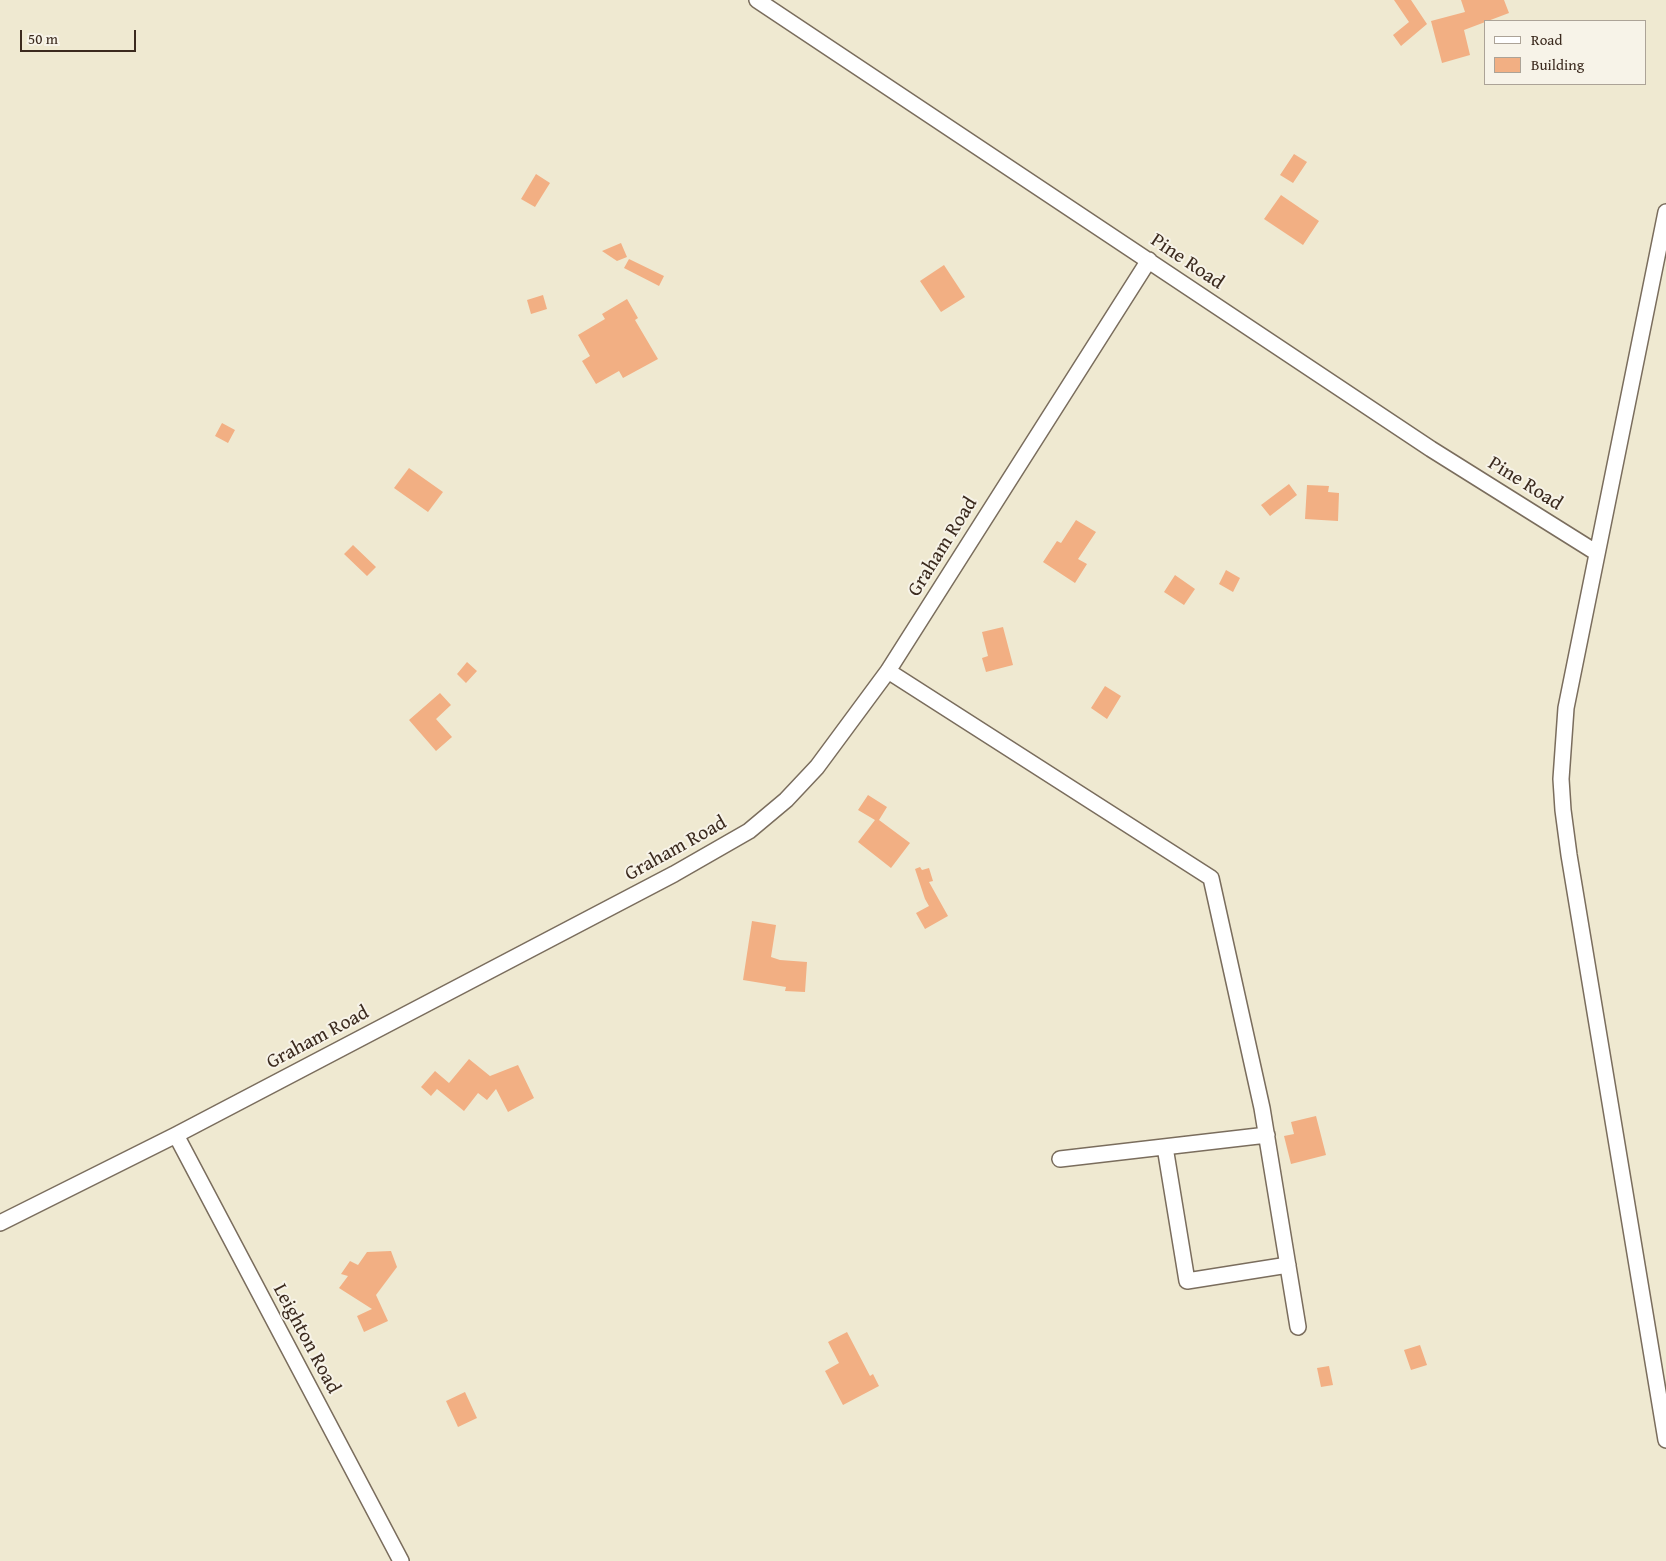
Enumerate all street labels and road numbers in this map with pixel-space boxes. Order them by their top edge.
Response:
street label: Pine Road [1146,229,1228,295]
street label: Pine Road [1483,452,1567,516]
street label: Graham Road [903,493,983,601]
street label: Graham Road [621,811,731,887]
street label: Graham Road [263,1001,373,1075]
street label: Leighton Road [267,1280,345,1398]

